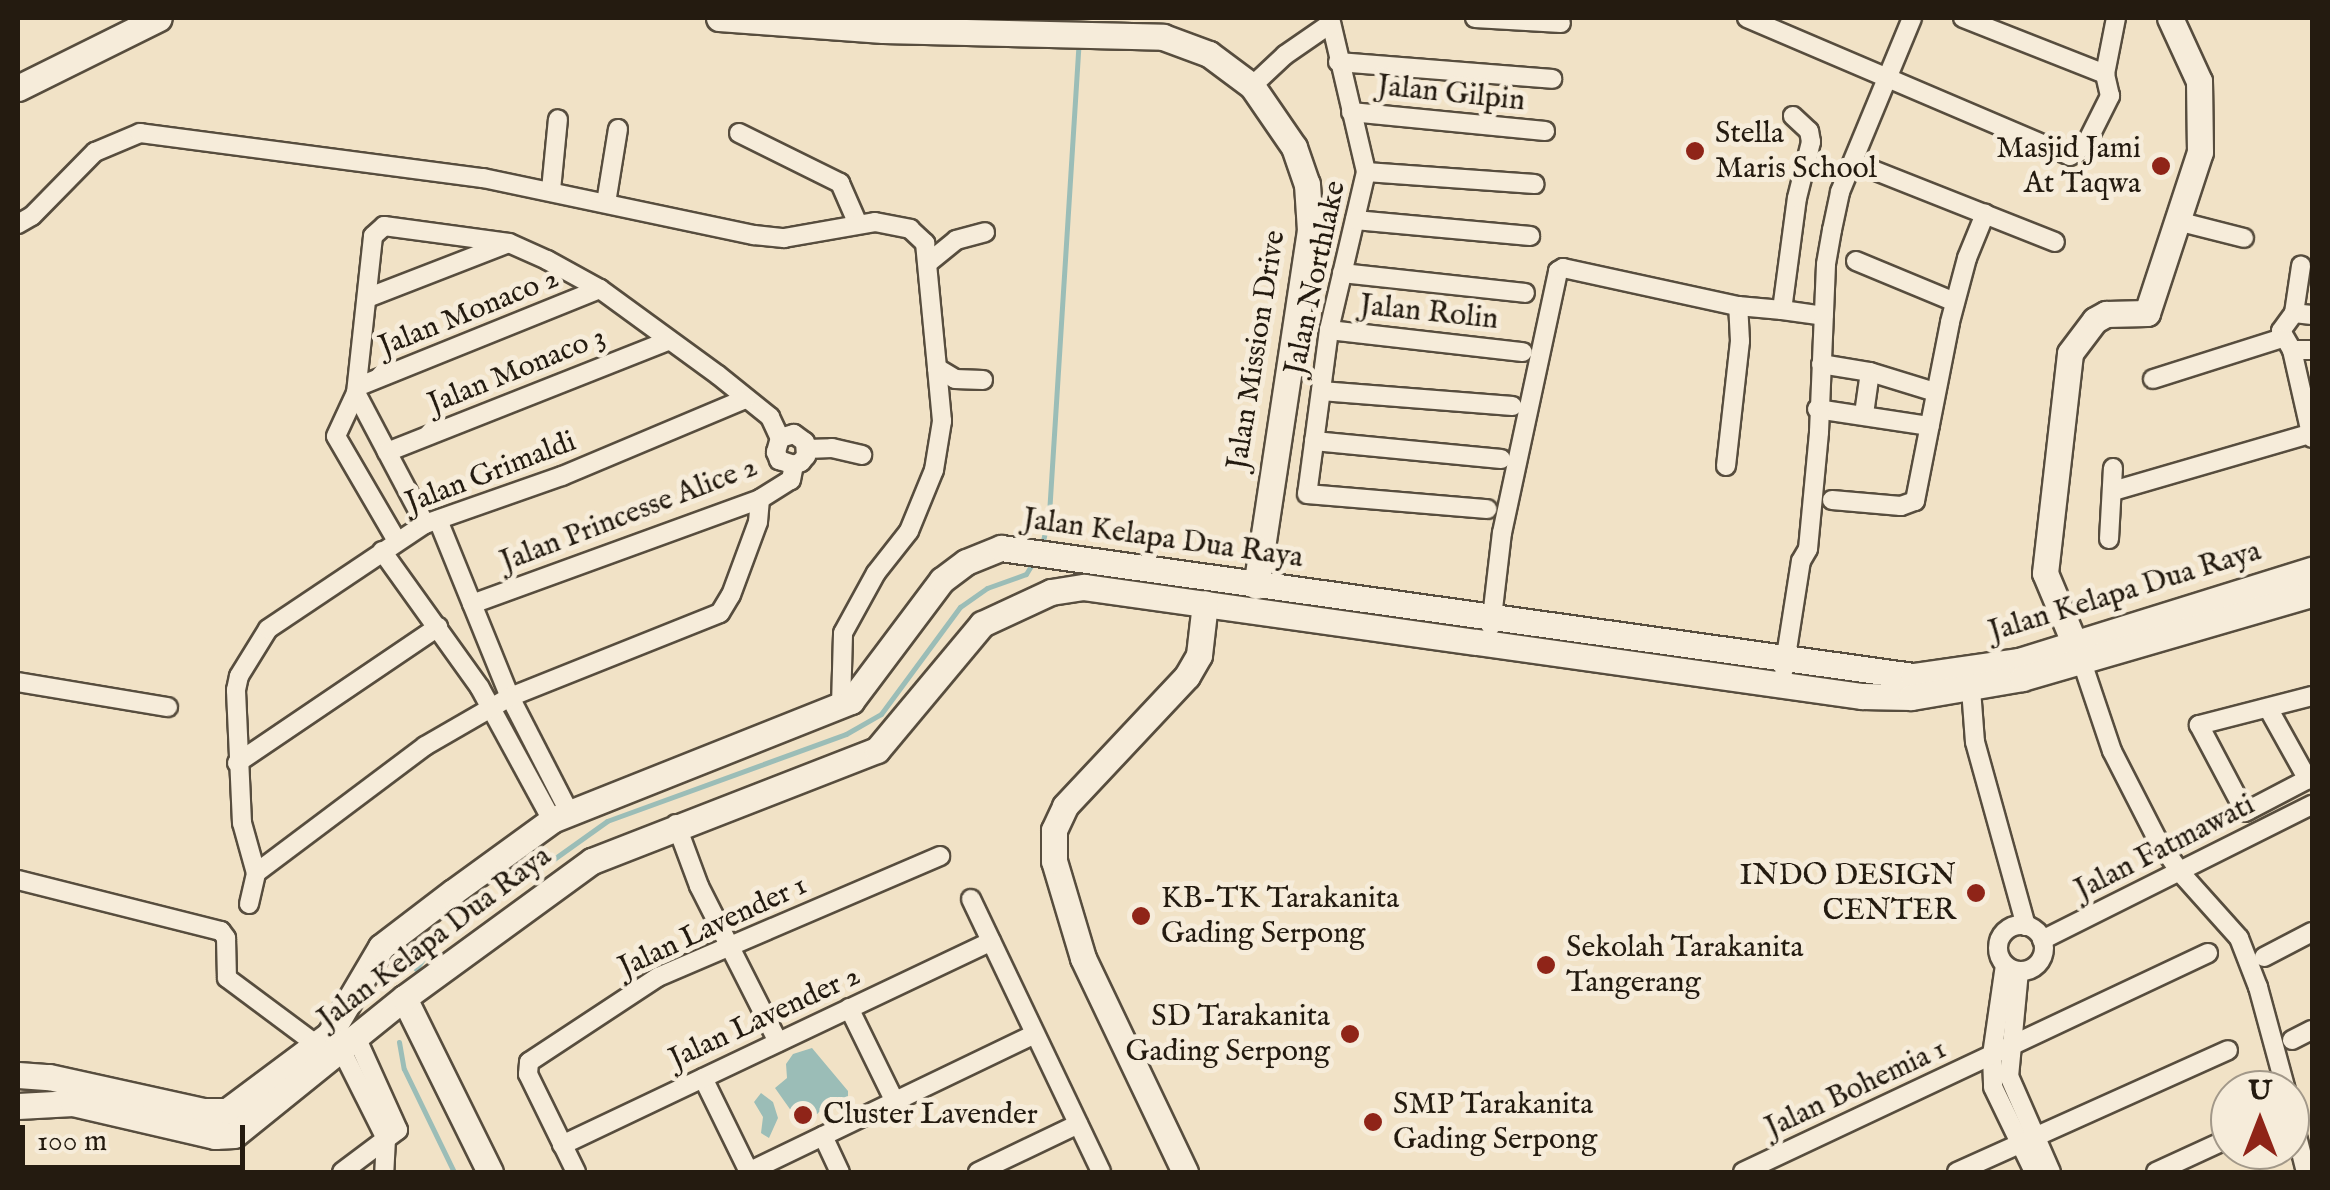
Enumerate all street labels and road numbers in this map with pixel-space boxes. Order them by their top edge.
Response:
street label: Jalan Gilpin [1375,68,1527,120]
street label: Jalan Northlake [1278,178,1354,378]
street label: Jalan Mission Drive [1220,228,1294,472]
street label: Jalan Monaco 2 [374,261,564,365]
street label: Jalan Rolin [1358,288,1500,338]
street label: Jalan Monaco 3 [423,319,611,423]
street label: Jalan Grimaldi [401,424,581,522]
street label: Jalan Princesse Alice 2 [495,449,763,581]
street label: Jalan Kelapa Dua Raya [1021,502,1305,576]
street label: Jalan Kelapa Dua Raya [1985,533,2265,651]
street label: Jalan Fatmawati [2069,787,2261,909]
street label: Jalan Kelapa Dua Raya [311,839,559,1037]
street label: Jalan Lavender 1 [613,868,813,986]
street label: Jalan Lavender 2 [664,958,866,1078]
street label: Jalan Bohemia 1 [1760,1031,1952,1147]

